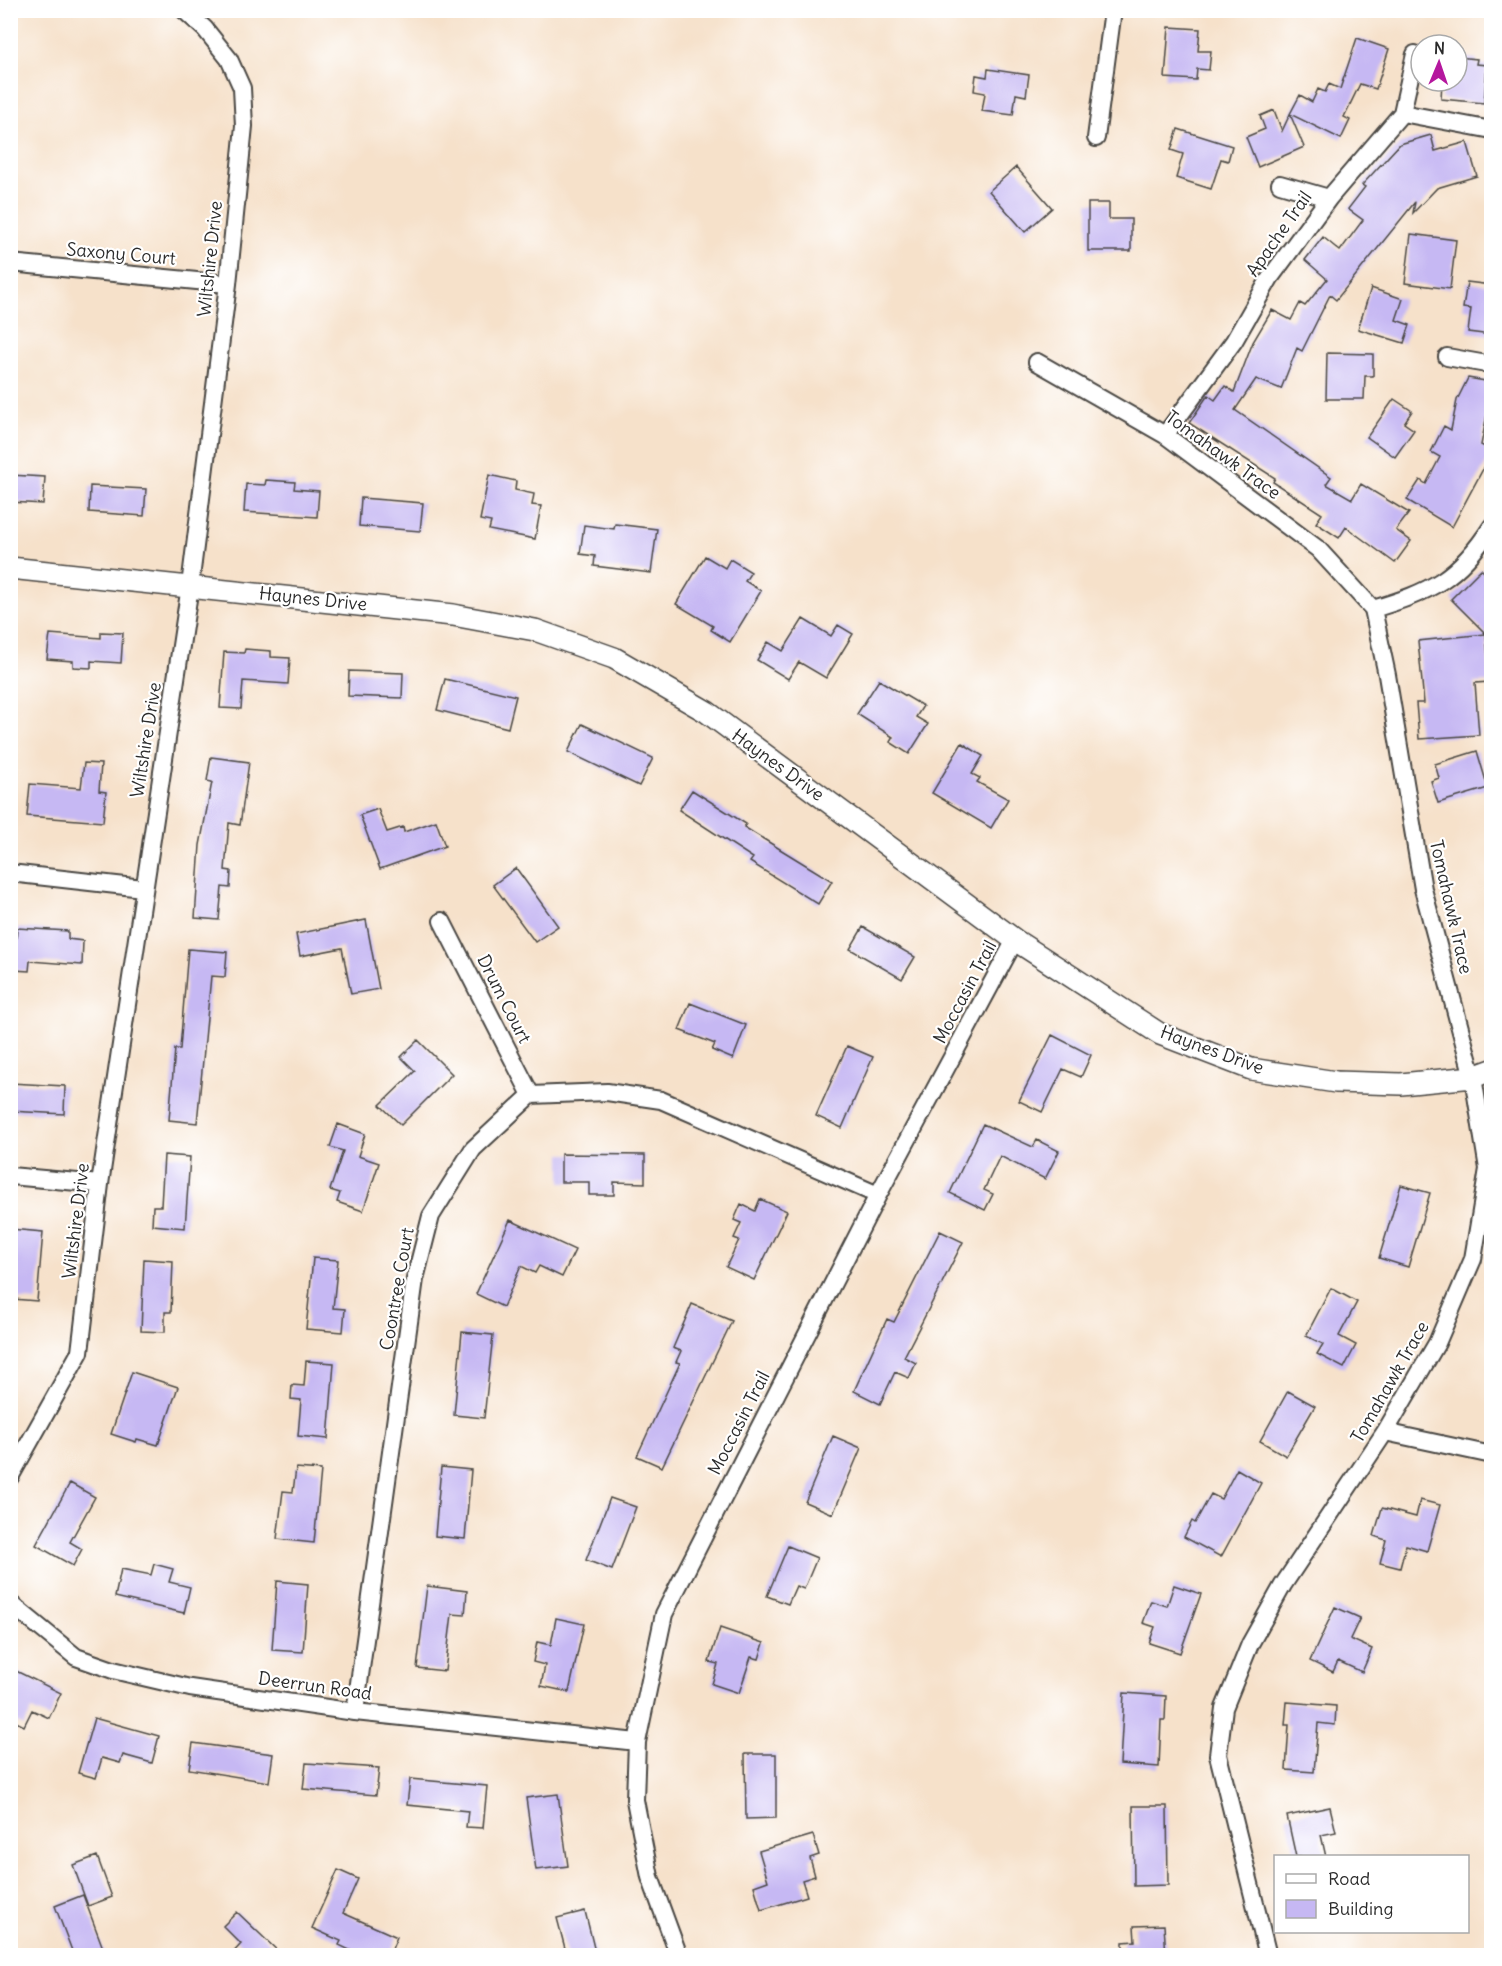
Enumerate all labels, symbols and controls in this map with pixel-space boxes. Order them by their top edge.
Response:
north arrow [1409,33,1469,93]
text: N [1434,38,1445,58]
street label: Apache Trail [1241,186,1316,281]
street label: Wiltshire Drive [192,200,227,318]
street label: Saxony Court [66,237,177,270]
street label: Tomahawk Trace [1161,405,1285,504]
street label: Haynes Drive [258,581,368,616]
street label: Wiltshire Drive [125,681,166,799]
street label: Haynes Drive [728,723,829,806]
street label: Tomahawk Trace [1425,838,1478,976]
street label: Moccasin Trail [928,936,1001,1047]
street label: Drum Court [472,951,537,1047]
street label: Haynes Drive [1157,1020,1267,1079]
street label: Wiltshire Drive [57,1162,94,1280]
street label: Coontree Court [374,1226,419,1352]
street label: Tomahawk Trace [1345,1317,1434,1447]
street label: Moccasin Trail [703,1367,775,1479]
street label: Deerrun Road [257,1666,374,1705]
legend [1274,1855,1469,1933]
text: Road [1328,1867,1371,1890]
text: Building [1328,1897,1393,1920]

